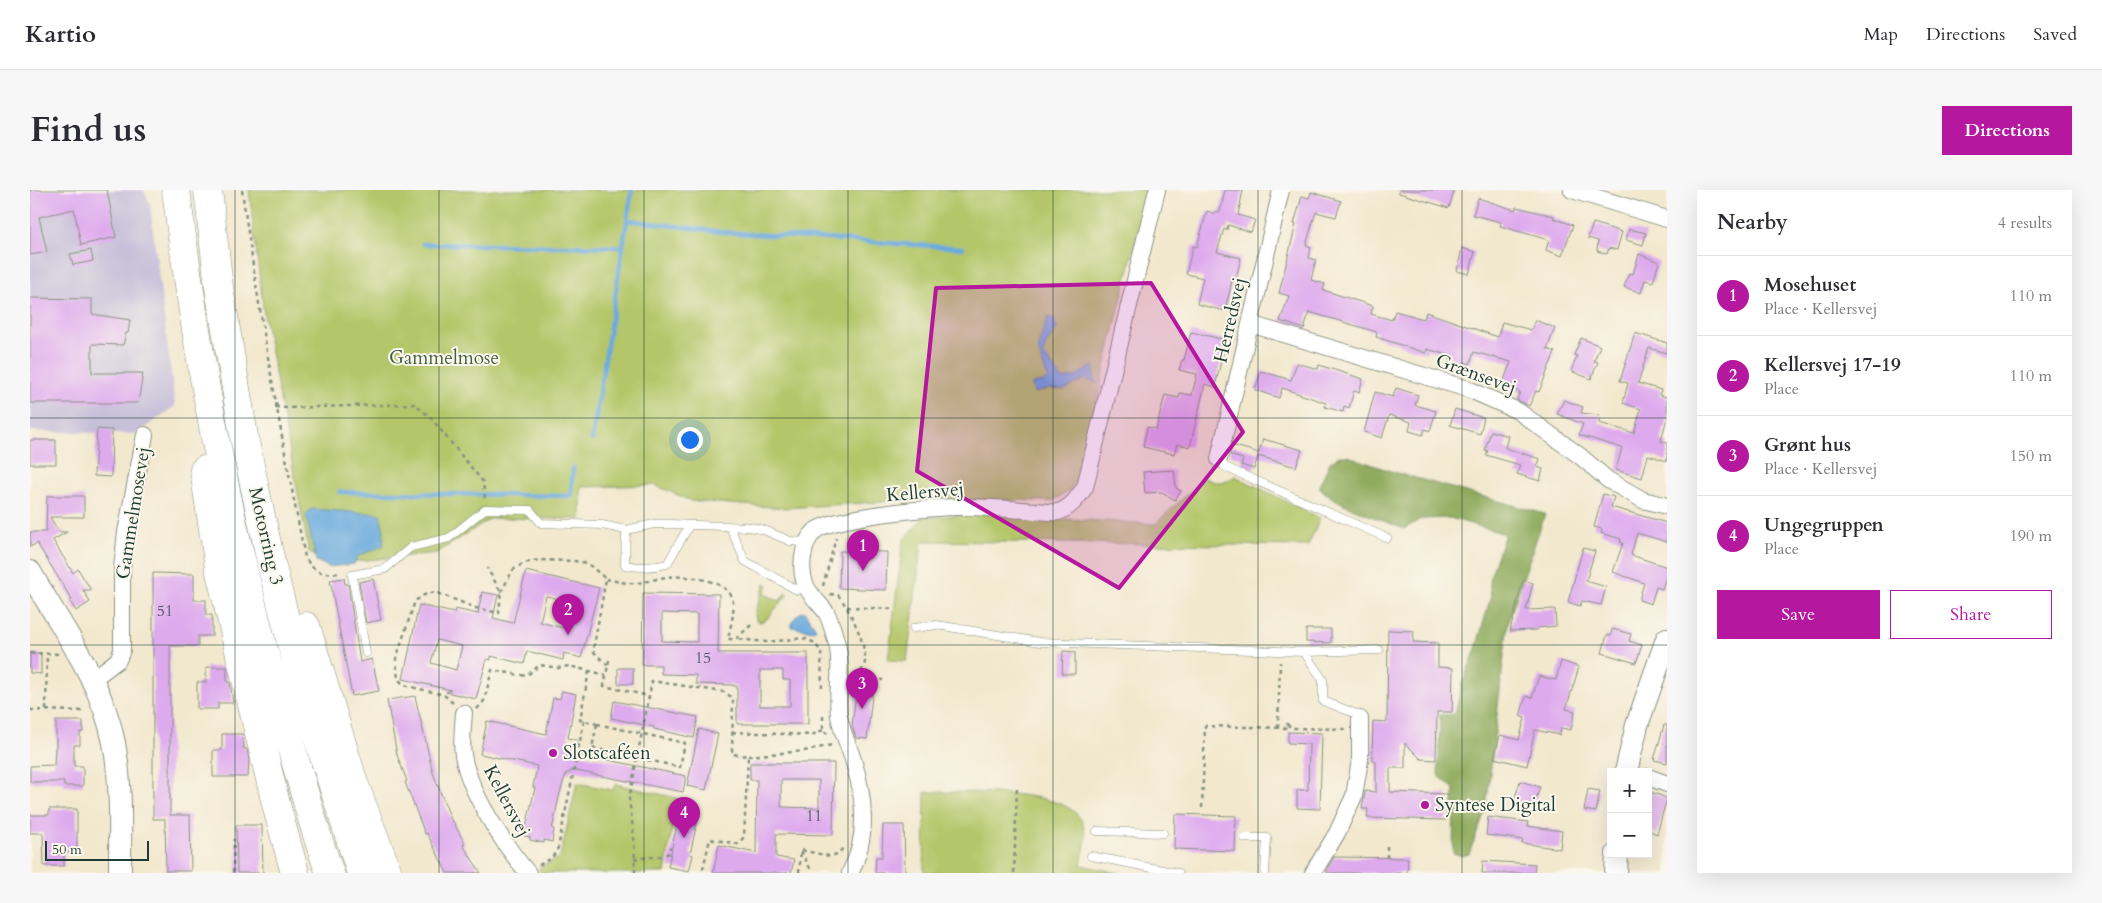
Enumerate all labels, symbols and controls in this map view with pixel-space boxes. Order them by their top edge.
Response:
text: Kartio [25,18,96,51]
text: Map [1864,22,1898,47]
text: Directions [1926,22,2005,47]
text: Saved [2033,22,2077,47]
text: Find us [30,106,146,154]
button: Directions [1942,106,2072,155]
text: Nearby [1717,208,1788,237]
text: 4 results [1998,212,2052,234]
text: Mosehuset [1764,272,1856,298]
street label: Herredsvej [1208,275,1252,365]
text: 1 [1729,285,1737,307]
text: 110 m [2010,285,2052,307]
text: Place · Kellersvej [1764,298,1877,320]
park label: Gammelmose [389,345,499,371]
street label: Grænsevej [1432,347,1520,401]
text: Kellersvej 17-19 [1764,352,1901,378]
text: 2 [1729,365,1737,387]
text: 110 m [2010,365,2052,387]
text: Place [1764,378,1799,400]
your location [677,427,703,453]
text: Grønt hus [1764,432,1851,458]
street label: Gammelmosevej [110,445,156,581]
text: 3 [1729,445,1737,467]
text: 150 m [2010,445,2052,467]
text: Place · Kellersvej [1764,458,1877,480]
street label: Kellersvej [885,476,965,508]
street label: Motorring 3 [242,484,290,588]
text: Ungegruppen [1764,512,1884,538]
text: 4 [1729,525,1737,547]
text: 190 m [2010,525,2052,547]
pin: 1 [847,530,879,571]
text: Place [1764,538,1799,560]
button: Save [1717,590,1880,639]
button: Share [1890,590,2052,639]
pin: 2 [552,594,584,635]
house number: 51 [157,600,173,622]
house number: 15 [695,647,711,669]
pin: 3 [846,668,878,709]
place label: Slotscaféen [563,740,651,766]
marker: Slotscaféen [547,747,559,759]
street label: Kellersvej [477,760,537,842]
map controls [1607,768,1652,858]
button: + [1607,768,1652,813]
place label: Syntese Digital [1435,792,1556,818]
pin: 4 [668,797,700,838]
marker: Syntese Digital [1419,799,1431,811]
house number: 11 [806,805,822,827]
button: − [1607,813,1652,858]
scale bar [45,838,149,861]
text: 50 m [52,840,82,859]

